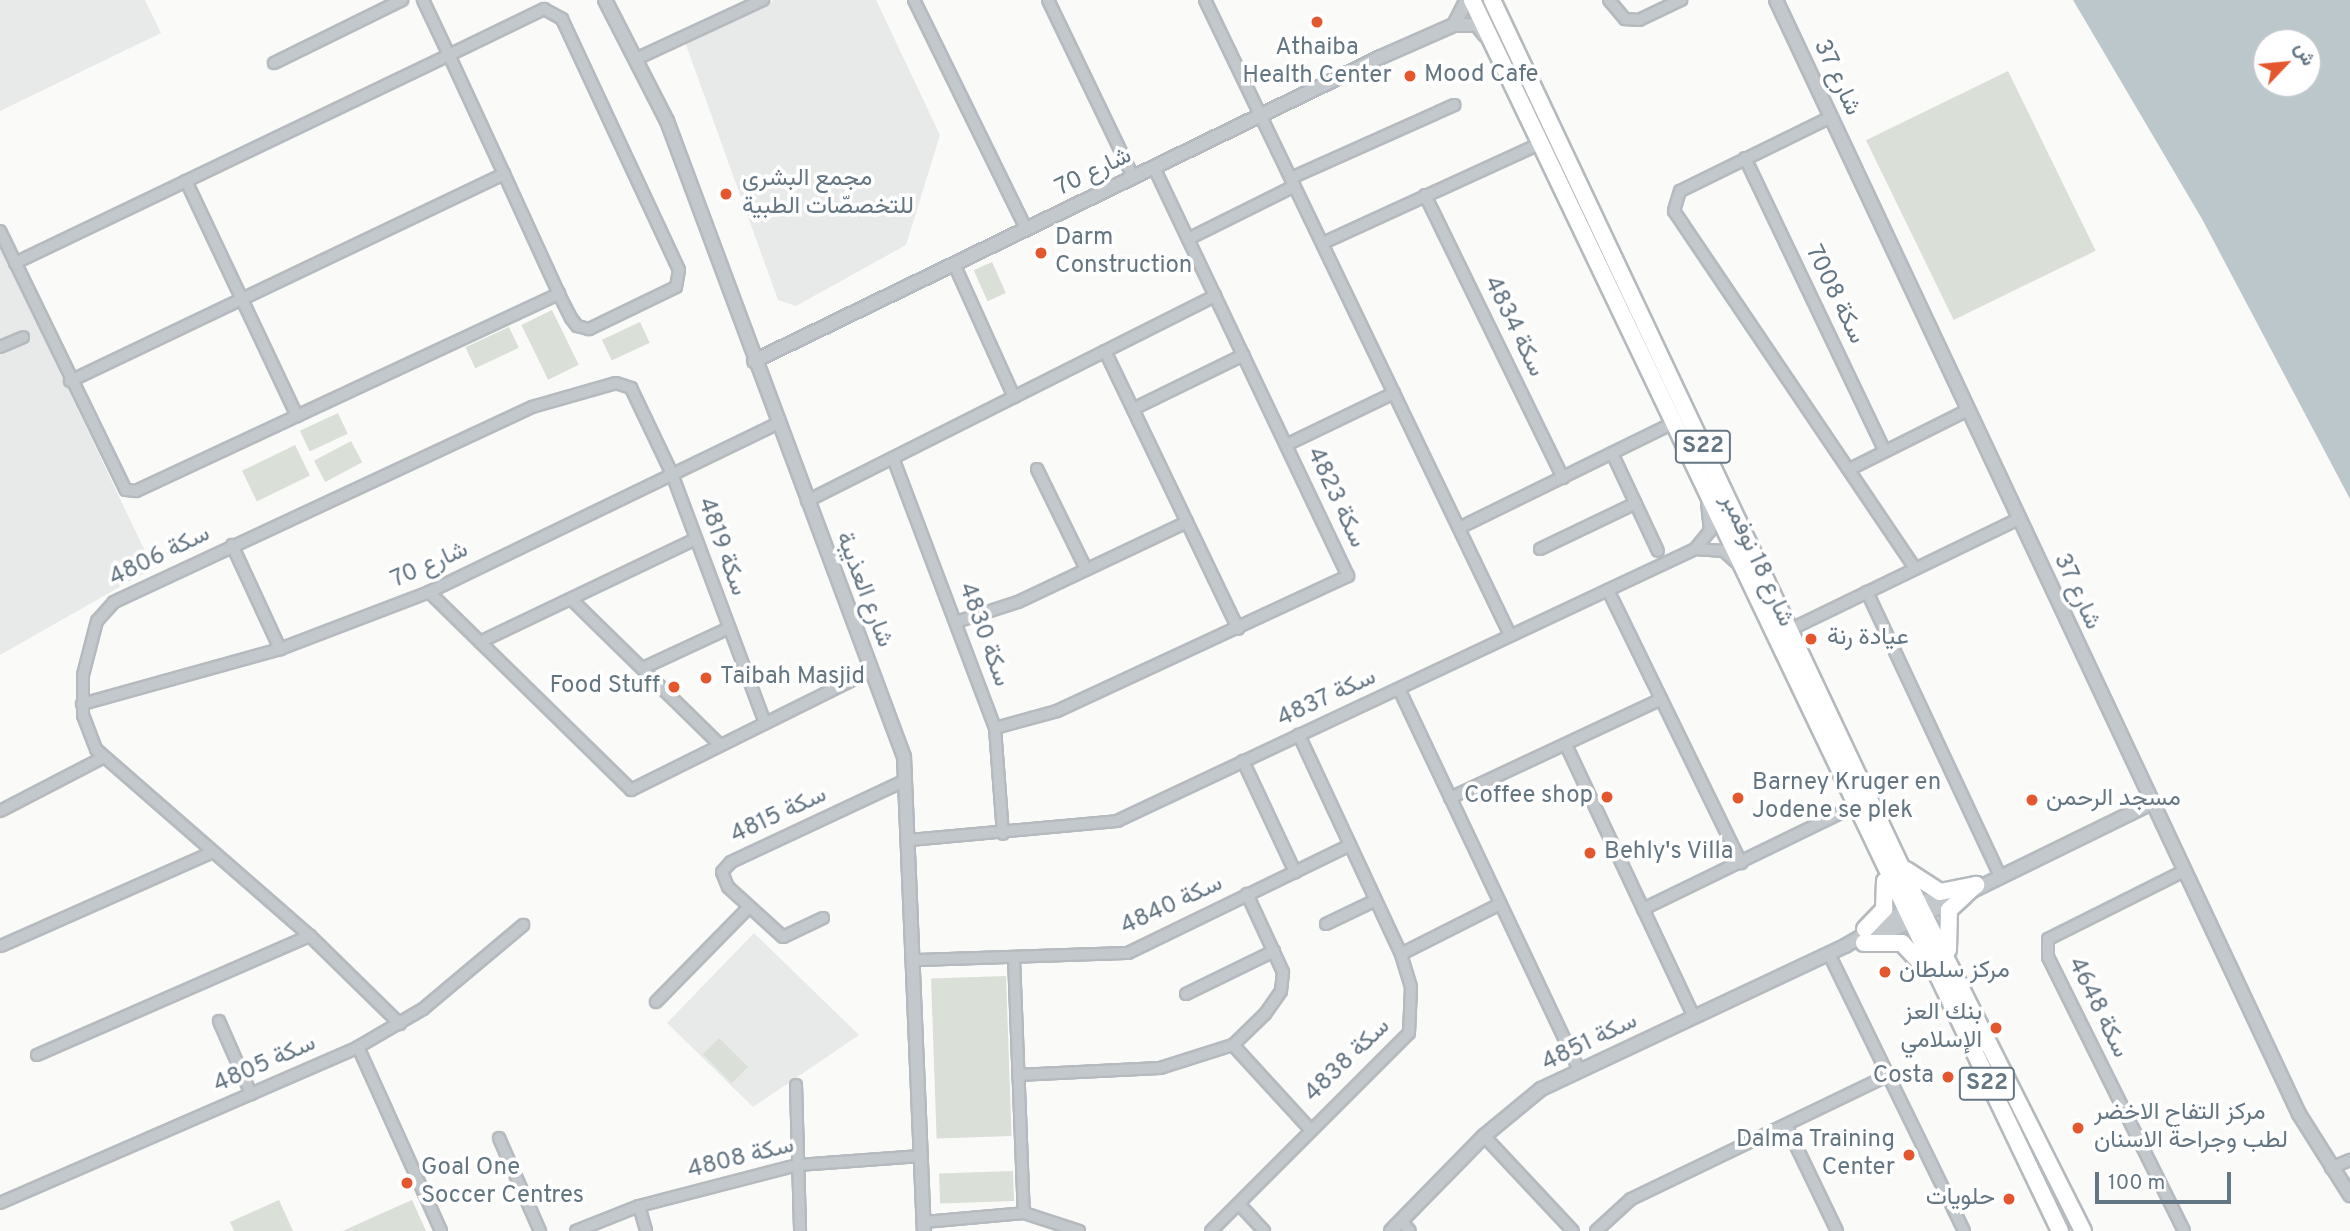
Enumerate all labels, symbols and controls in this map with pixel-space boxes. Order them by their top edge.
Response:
marker: Athaiba Health Center [1307,12,1327,32]
north arrow [2252,28,2322,98]
place label: Athaiba Health Center [1242,35,1392,91]
street label: شارع 37 [1806,35,1866,121]
text: ش [2288,39,2320,70]
place label: Mood Cafe [1424,62,1538,90]
marker: Mood Cafe [1402,68,1418,84]
street label: شارع 70 [1051,142,1137,204]
place label: مجمع البشرى للتخصصّات الطبية [742,166,914,222]
marker: مجمع البشرى للتخصصّات الطبية [716,184,736,204]
place label: Darm Construction [1055,225,1192,281]
street label: سكة 7008 [1798,241,1870,349]
marker: Darm Construction [1033,245,1049,261]
street label: سكة 4834 [1476,272,1550,382]
road number: S22 [1673,428,1733,466]
street label: سكة 4823 [1299,443,1371,553]
street label: شارع 18 نوفمبر [1713,490,1799,632]
street label: سكة 4819 [690,494,752,600]
street label: سكة 4806 [105,520,215,594]
street label: شارع العذيبة [828,528,898,652]
street label: شارع 70 [387,536,473,596]
street label: شارع 37 [2046,549,2106,635]
street label: سكة 4830 [951,579,1015,691]
place label: عيادة رنة [1827,625,1909,653]
marker: عيادة رنة [1801,629,1821,649]
place label: Taibah Masjid [720,664,865,692]
street label: سكة 4837 [1273,664,1381,734]
marker: Taibah Masjid [698,670,714,686]
place label: Food Stuff [549,673,660,701]
marker: Food Stuff [666,679,682,695]
place label: Barney Kruger en Jodene se plek [1752,770,1941,826]
street label: سكة 4815 [726,781,832,851]
place label: Coffee shop [1464,783,1593,811]
place label: مسجد الرحمن [2046,786,2181,814]
marker: Coffee shop [1599,789,1615,805]
marker: Barney Kruger en Jodene se plek [1730,790,1746,806]
marker: مسجد الرحمن [2024,792,2040,808]
place label: Behly's Villa [1604,839,1734,867]
marker: Behly's Villa [1582,845,1598,861]
street label: سكة 4840 [1116,870,1228,942]
street label: سكة 4648 [2060,953,2134,1063]
place label: مركز سلطان [1899,958,2010,986]
marker: مركز سلطان [1877,964,1893,980]
place label: بنك العز الإسلامي [1901,1000,1982,1056]
street label: سكة 4851 [1538,1008,1642,1078]
street label: سكة 4838 [1299,1013,1397,1109]
marker: بنك العز الإسلامي [1988,1020,2004,1036]
street label: سكة 4805 [209,1030,321,1100]
place label: Costa [1873,1063,1934,1091]
road number: S22 [1957,1064,2017,1104]
marker: Costa [1940,1069,1956,1085]
place label: مركز التفاح الاخضر لطب وجراحة الاسنان [2094,1100,2288,1156]
marker: مركز التفاح الاخضر لطب وجراحة الاسنان [2068,1118,2088,1138]
place label: Dalma Training Center [1735,1127,1895,1183]
street label: سكة 4808 [685,1132,797,1186]
marker: Dalma Training Center [1901,1147,1917,1163]
place label: Goal One Soccer Centres [421,1155,584,1211]
scale bar [2098,1158,2234,1202]
text: 100 m [2108,1170,2165,1197]
marker: Goal One Soccer Centres [399,1175,415,1191]
place label: حلويات [1926,1185,1995,1213]
marker: حلويات [2001,1191,2017,1207]

